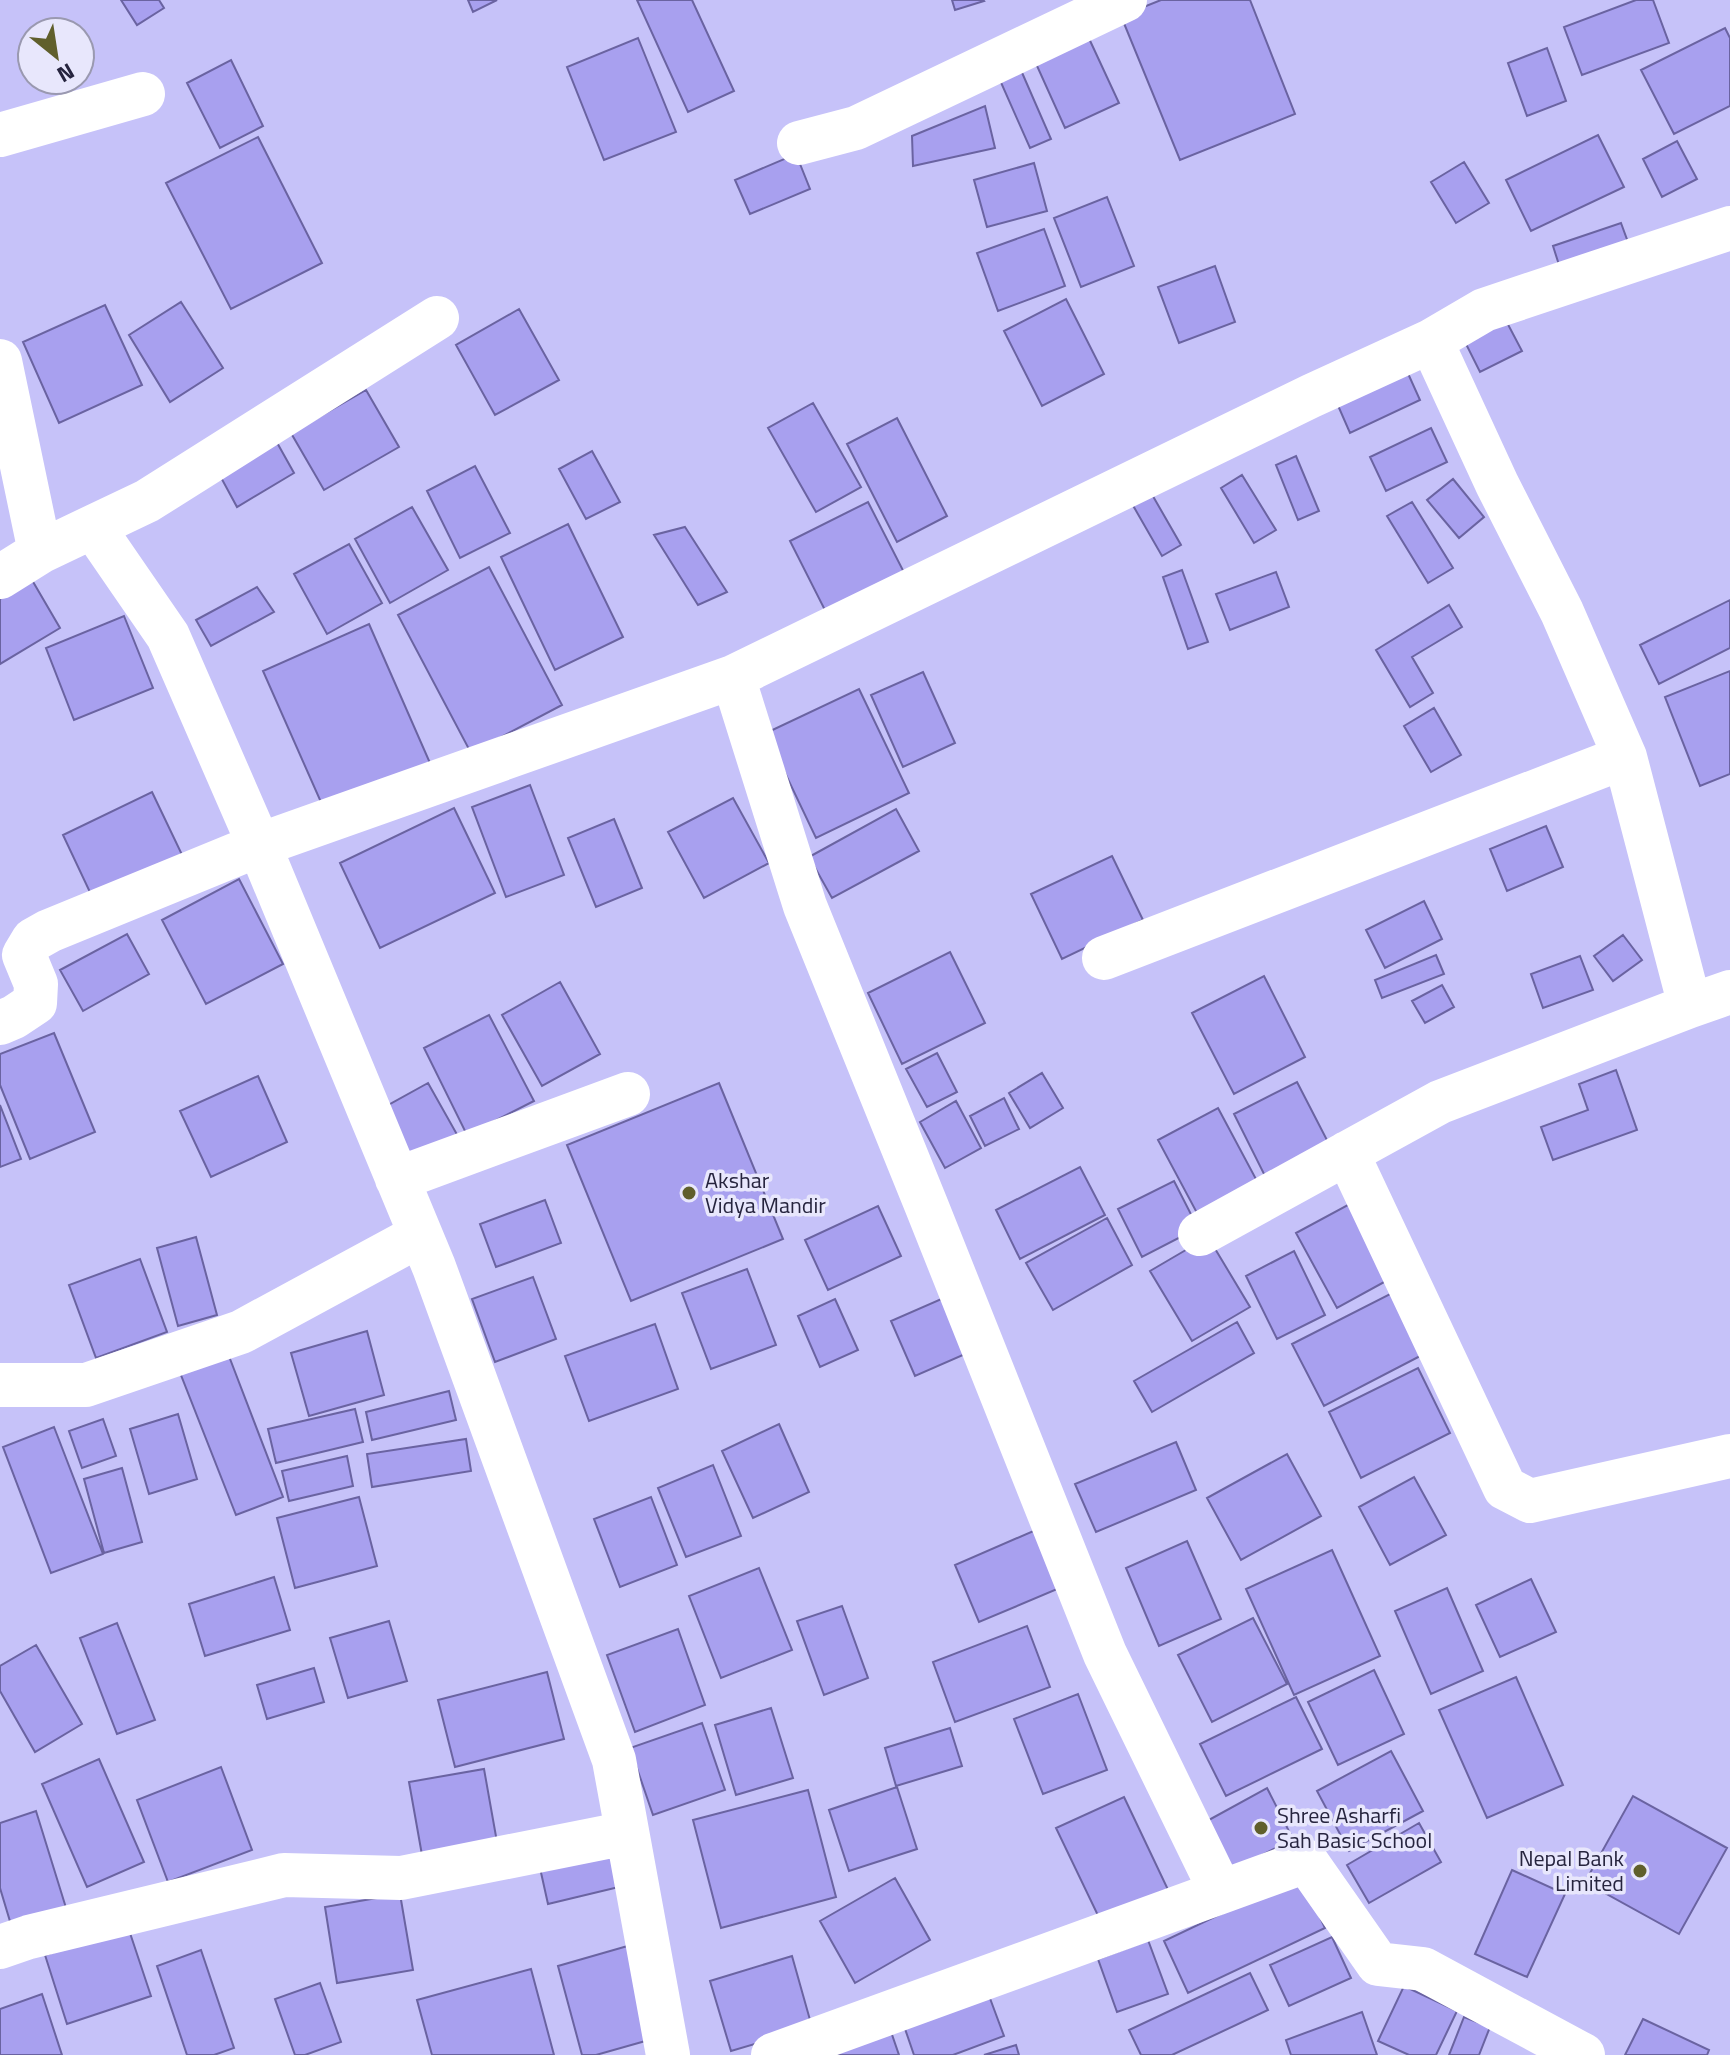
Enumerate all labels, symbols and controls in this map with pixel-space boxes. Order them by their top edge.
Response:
north arrow [16,16,96,96]
text: N [51,55,81,92]
place label: Akshar Vidya Mandir [705,1163,826,1222]
marker: Akshar Vidya Mandir [680,1184,698,1202]
place label: Shree Asharfi Sah Basic School [1277,1798,1432,1857]
marker: Shree Asharfi Sah Basic School [1252,1819,1270,1837]
place label: Nepal Bank Limited [1519,1841,1624,1900]
marker: Nepal Bank Limited [1631,1862,1649,1880]

